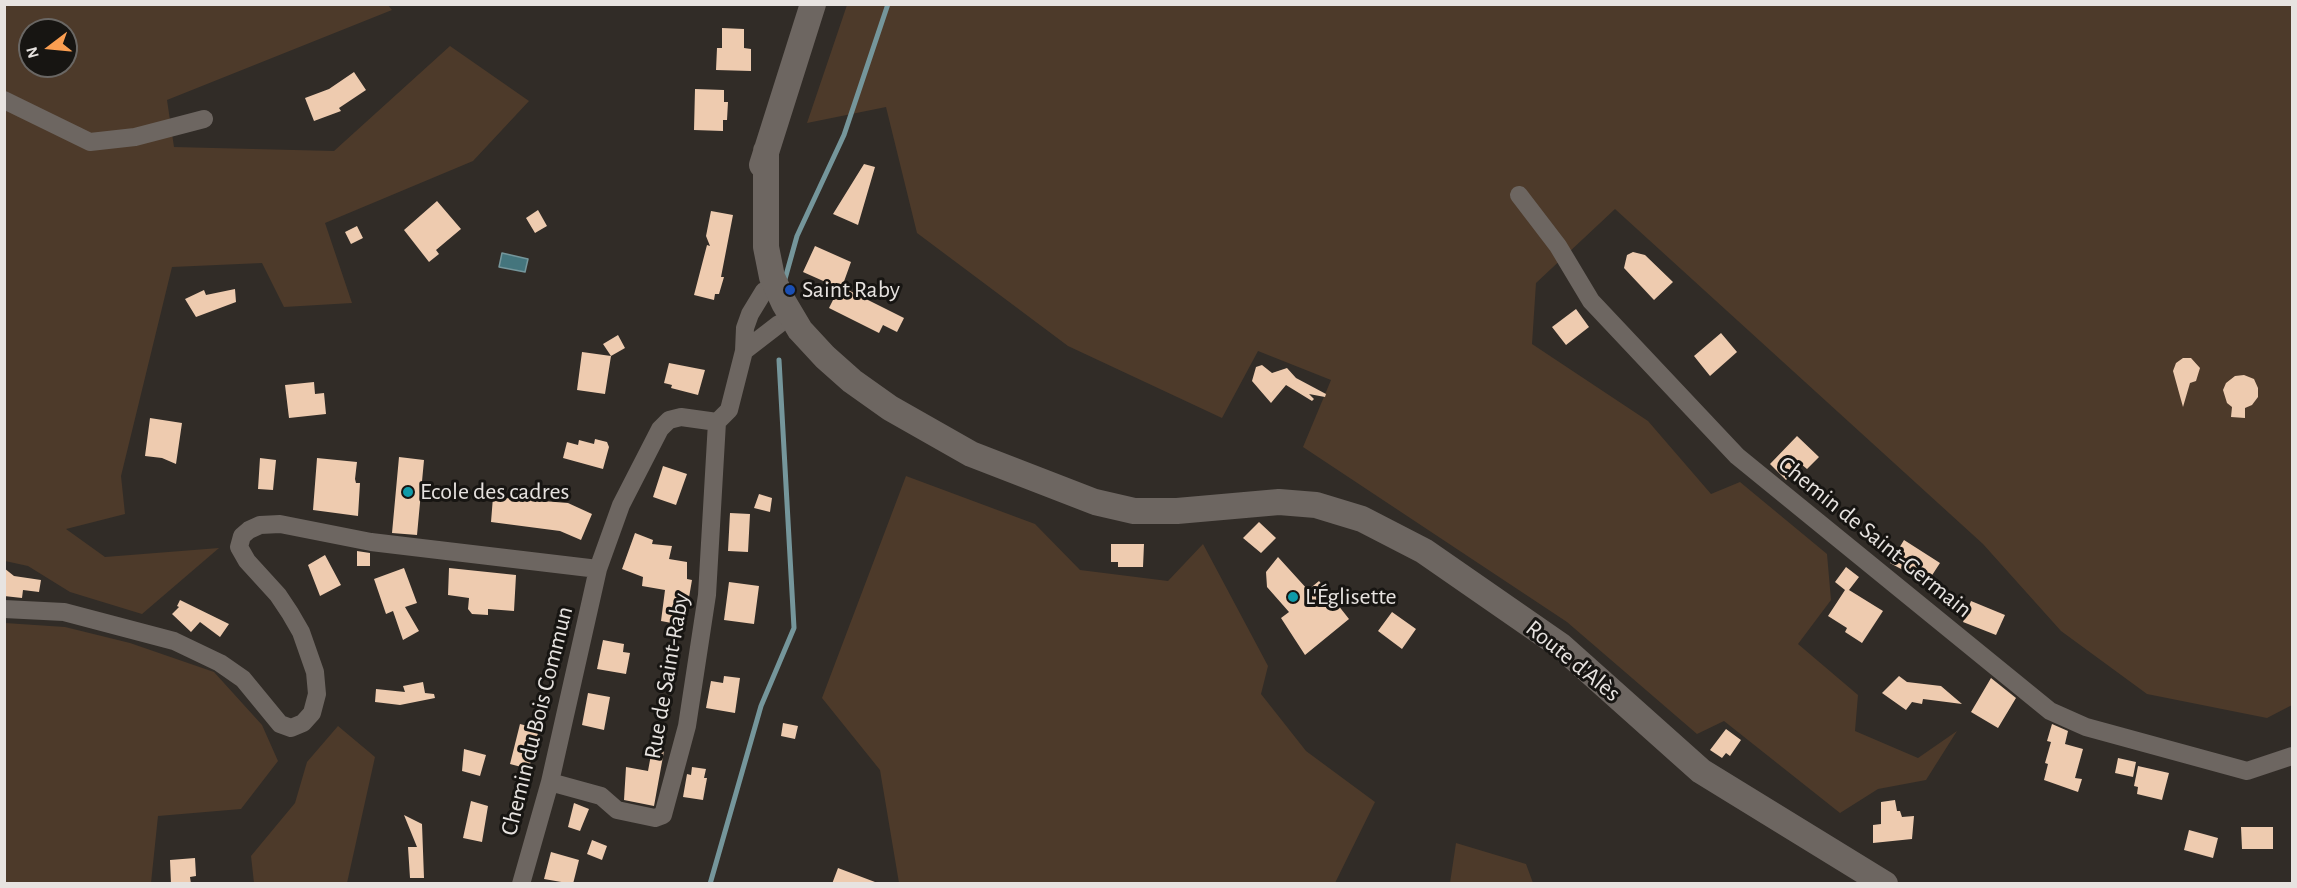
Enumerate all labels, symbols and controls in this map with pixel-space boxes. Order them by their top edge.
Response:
north arrow [18,18,78,78]
text: N [23,45,42,60]
place label: Saint Raby [802,276,900,304]
marker: Saint Raby [783,283,797,297]
street label: Chemin de Saint-Germain [1772,450,1978,624]
place label: Ecole des cadres [420,478,569,506]
marker: Ecole des cadres [401,485,415,499]
place label: L'Églisette [1305,583,1397,611]
marker: L'Églisette [1286,590,1300,604]
street label: Rue de Saint-Raby [638,591,696,761]
street label: Chemin du Bois Commun [495,603,579,839]
street label: Route d'Alès [1520,614,1626,708]

